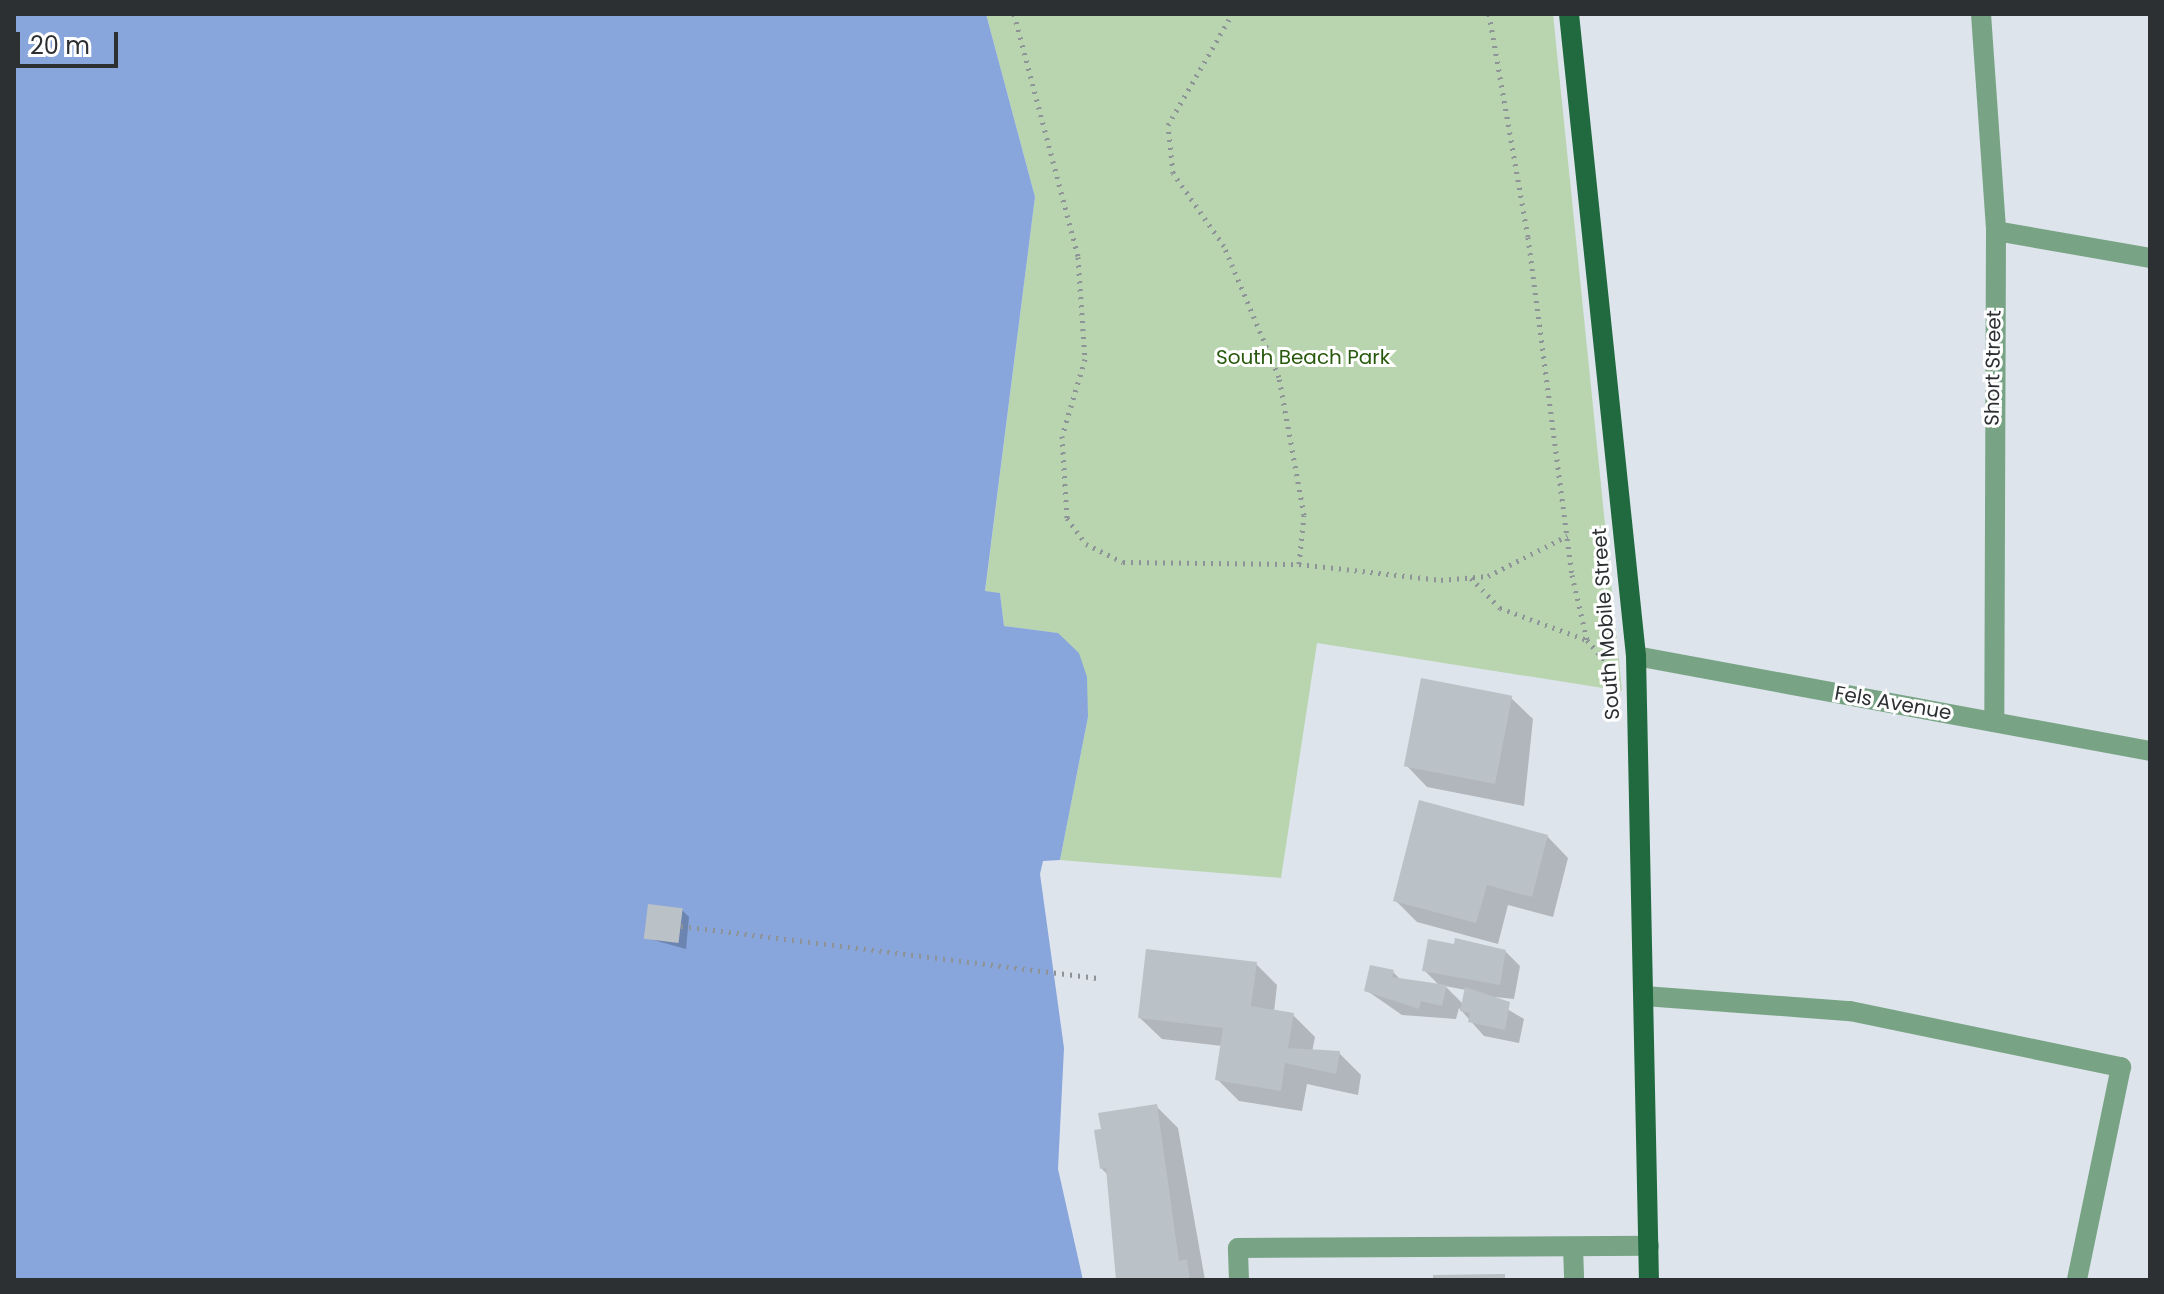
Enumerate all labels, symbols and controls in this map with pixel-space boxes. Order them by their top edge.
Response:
scale bar [20,16,122,66]
text: 20 m [30,29,90,62]
street label: Short Street [1980,310,2006,426]
park label: South Beach Park [1216,345,1390,369]
street label: South Mobile Street [1587,527,1625,721]
street label: Fels Avenue [1833,681,1953,725]

